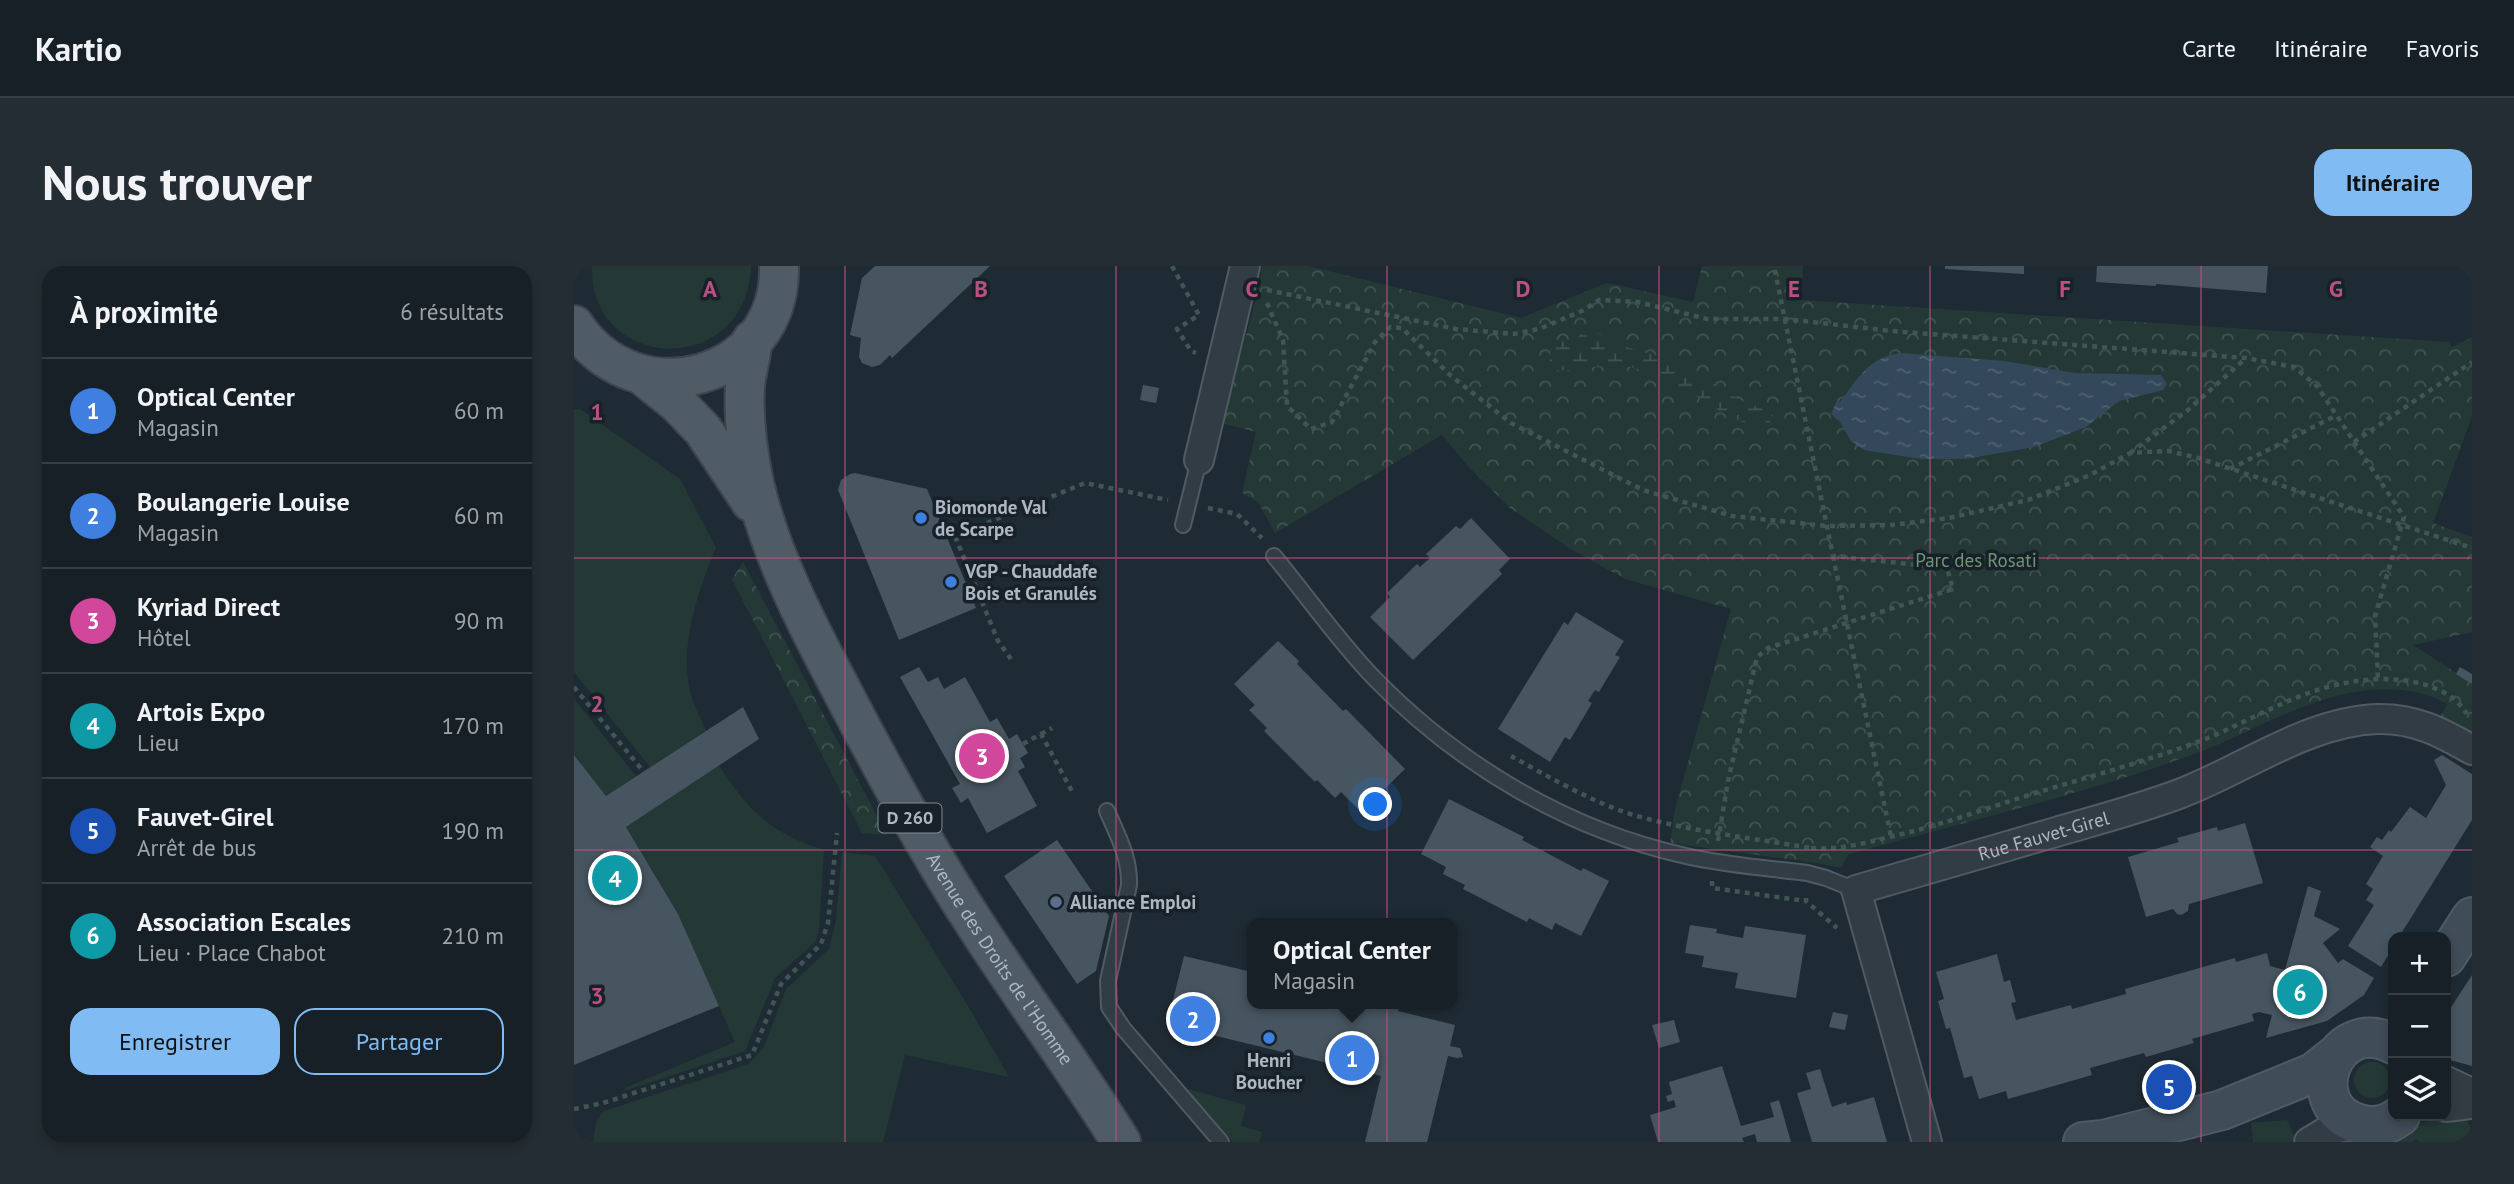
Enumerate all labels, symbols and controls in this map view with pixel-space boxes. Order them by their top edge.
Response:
text: Kartio [35,27,122,70]
text: Carte [2182,33,2236,64]
text: Itinéraire [2274,33,2368,64]
text: Favoris [2406,33,2479,64]
button: Itinéraire [2314,149,2472,216]
text: Nous trouver [42,150,312,214]
text: A [703,274,717,303]
text: B [974,274,988,303]
text: C [1246,274,1259,303]
text: D [1516,274,1530,303]
text: E [1788,274,1800,303]
text: F [2059,274,2071,303]
text: G [2329,274,2343,303]
text: À proximité [70,292,218,331]
text: 6 résultats [400,297,504,326]
text: Optical Center [137,380,295,413]
text: 1 [86,396,100,425]
text: 60 m [454,396,504,425]
text: 1 [590,397,604,426]
text: Magasin [137,413,219,442]
text: Boulangerie Louise [137,485,350,518]
place label: Biomonde Val de Scarpe [935,495,1047,541]
text: 2 [86,501,100,530]
text: 60 m [454,501,504,530]
marker: Biomonde Val de Scarpe [913,510,929,526]
text: Magasin [137,518,219,547]
park label: Parc des Rosati [1915,548,2037,572]
place label: VGP - Chauddafe Bois et Granulés [964,559,1097,605]
marker: VGP - Chauddafe Bois et Granulés [943,574,959,590]
text: Kyriad Direct [137,590,280,623]
text: 3 [86,606,100,635]
text: 90 m [454,606,504,635]
text: Hôtel [137,623,191,652]
text: 2 [590,689,604,718]
text: Artois Expo [137,695,265,728]
text: 4 [86,711,100,740]
text: 170 m [442,711,504,740]
text: Lieu [137,728,179,757]
pin: 3 [959,730,1005,782]
your location [1358,787,1392,821]
text: Fauvet-Girel [137,800,273,833]
road number: D 260 [878,804,942,832]
street label: Rue Fauvet-Girel [1975,805,2112,866]
text: 5 [86,816,100,845]
text: 190 m [442,816,504,845]
text: Arrêt de bus [137,833,256,862]
street label: Avenue des Droits de l'Homme [922,848,1079,1069]
pin: 4 [592,852,638,904]
place label: Alliance Emploi [1070,890,1196,914]
marker: Alliance Emploi [1048,894,1064,910]
text: Association Escales [137,905,351,938]
popup [1247,918,1457,1009]
text: 6 [86,921,100,950]
text: 210 m [442,921,504,950]
map controls [2388,932,2451,1121]
button: + [2388,932,2451,995]
text: Optical Center [1273,933,1431,966]
text: Lieu · Place Chabot [137,938,326,967]
text: Magasin [1273,966,1355,995]
pin: 6 [2277,966,2323,1018]
text: 3 [590,981,604,1010]
pin: 2 [1170,993,1216,1045]
button: − [2388,995,2451,1058]
button: Enregistrer [70,1008,280,1075]
button: Partager [294,1008,504,1075]
marker: Henri Boucher [1261,1030,1277,1046]
pin: 1 [1329,1032,1375,1084]
place label: Henri Boucher [1236,1048,1303,1094]
button: layers [2388,1058,2451,1121]
pin: 5 [2146,1061,2192,1113]

